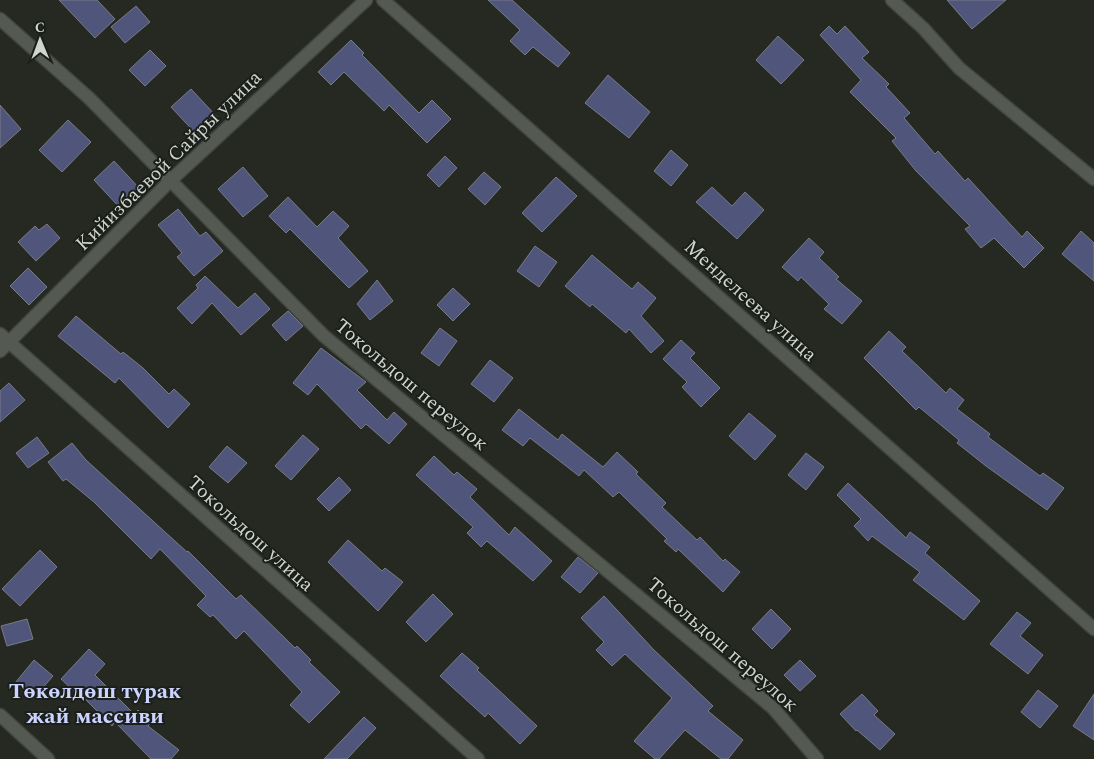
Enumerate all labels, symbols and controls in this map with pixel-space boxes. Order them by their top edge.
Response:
north arrow [15,15,65,65]
text: С [35,17,45,38]
street label: Кийизбаевой Сайры улица [69,63,269,258]
street label: Менделеева улица [677,233,824,369]
street label: Токольдош переулок [328,311,495,458]
street label: Токольдош улица [180,468,321,599]
street label: Токольдош переулок [640,570,805,719]
district label: Төкөлдөш турак жай массиви [9,675,182,733]

